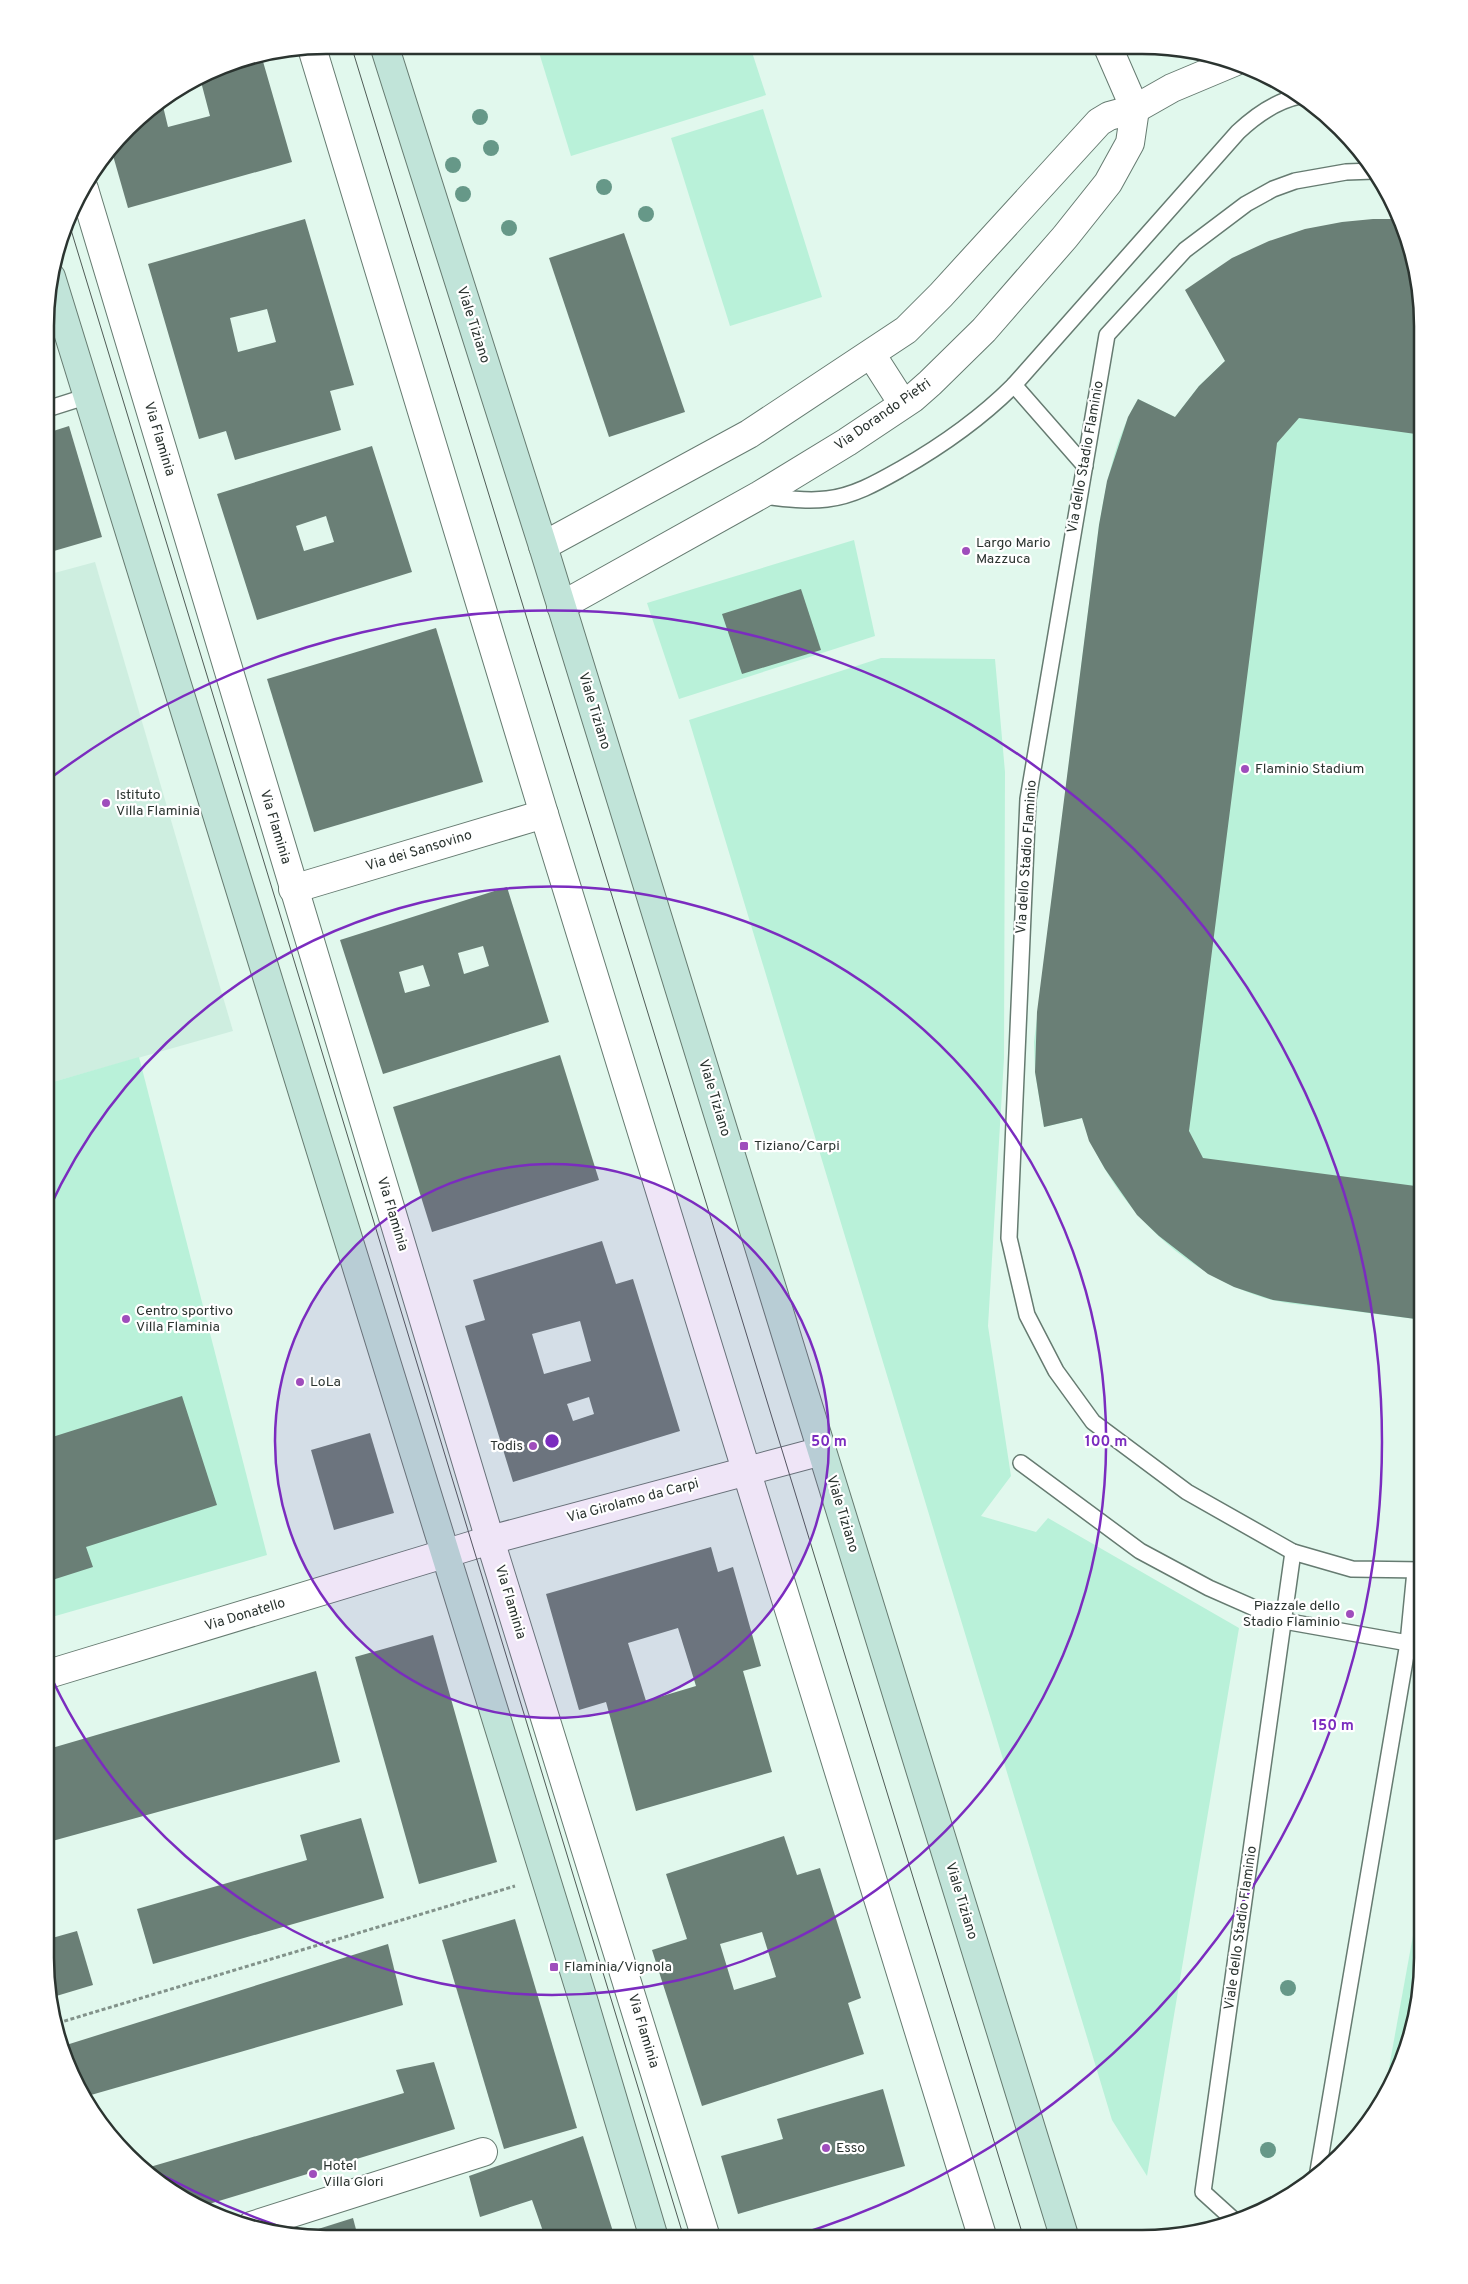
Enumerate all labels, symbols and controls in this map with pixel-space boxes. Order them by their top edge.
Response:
street label: Viale Tiziano [453,284,493,366]
street label: Via Dorando Pietri [832,375,934,455]
street label: Via dello Stadio Flaminio [1064,379,1108,535]
street label: Via Flaminia [140,400,178,478]
place label: Largo Mario Mazzuca [976,535,1051,568]
marker: Largo Mario Mazzuca [960,545,972,557]
street label: Viale Tiziano [574,670,614,752]
place label: Flaminio Stadium [1255,761,1364,778]
marker: Flaminio Stadium [1239,763,1251,775]
street label: Via dello Stadio Flaminio [1013,779,1041,935]
place label: Istituto Villa Flaminia [116,787,200,820]
street label: Via Flaminia [256,788,294,866]
marker: Istituto Villa Flaminia [100,797,112,809]
street label: Via dei Sansovino [364,827,474,875]
street label: Viale Tiziano [694,1057,734,1139]
place label: Tiziano/Carpi [754,1138,840,1155]
marker: Tiziano/Carpi [738,1140,750,1152]
street label: Via Flaminia [373,1175,411,1253]
place label: Centro sportivo Villa Flaminia [136,1303,233,1336]
marker: Centro sportivo Villa Flaminia [120,1313,132,1325]
place label: LoLa [310,1374,341,1391]
marker: LoLa [294,1376,306,1388]
centre of rings [543,1432,561,1450]
text: 50 m [811,1433,847,1452]
text: 100 m [1085,1433,1127,1452]
place label: Todis [490,1438,523,1455]
marker: Todis [527,1440,539,1452]
street label: Viale Tiziano [822,1473,862,1555]
street label: Via Girolamo da Carpi [565,1475,701,1527]
street label: Via Flaminia [491,1563,529,1641]
street label: Via Donatello [203,1595,288,1635]
place label: Piazzale dello Stadio Flaminio [1243,1598,1340,1631]
marker: Piazzale dello Stadio Flaminio [1344,1608,1356,1620]
text: 150 m [1312,1717,1354,1736]
street label: Viale dello Stadio Flaminio [1221,1845,1261,2011]
street label: Viale Tiziano [941,1860,981,1942]
place label: Flaminia/Vignola [564,1959,672,1976]
marker: Flaminia/Vignola [548,1961,560,1973]
street label: Via Flaminia [624,1992,662,2070]
place label: Esso [836,2140,865,2157]
marker: Esso [820,2142,832,2154]
place label: Hotel Villa Glori [323,2158,384,2191]
marker: Hotel Villa Glori [307,2168,319,2180]

